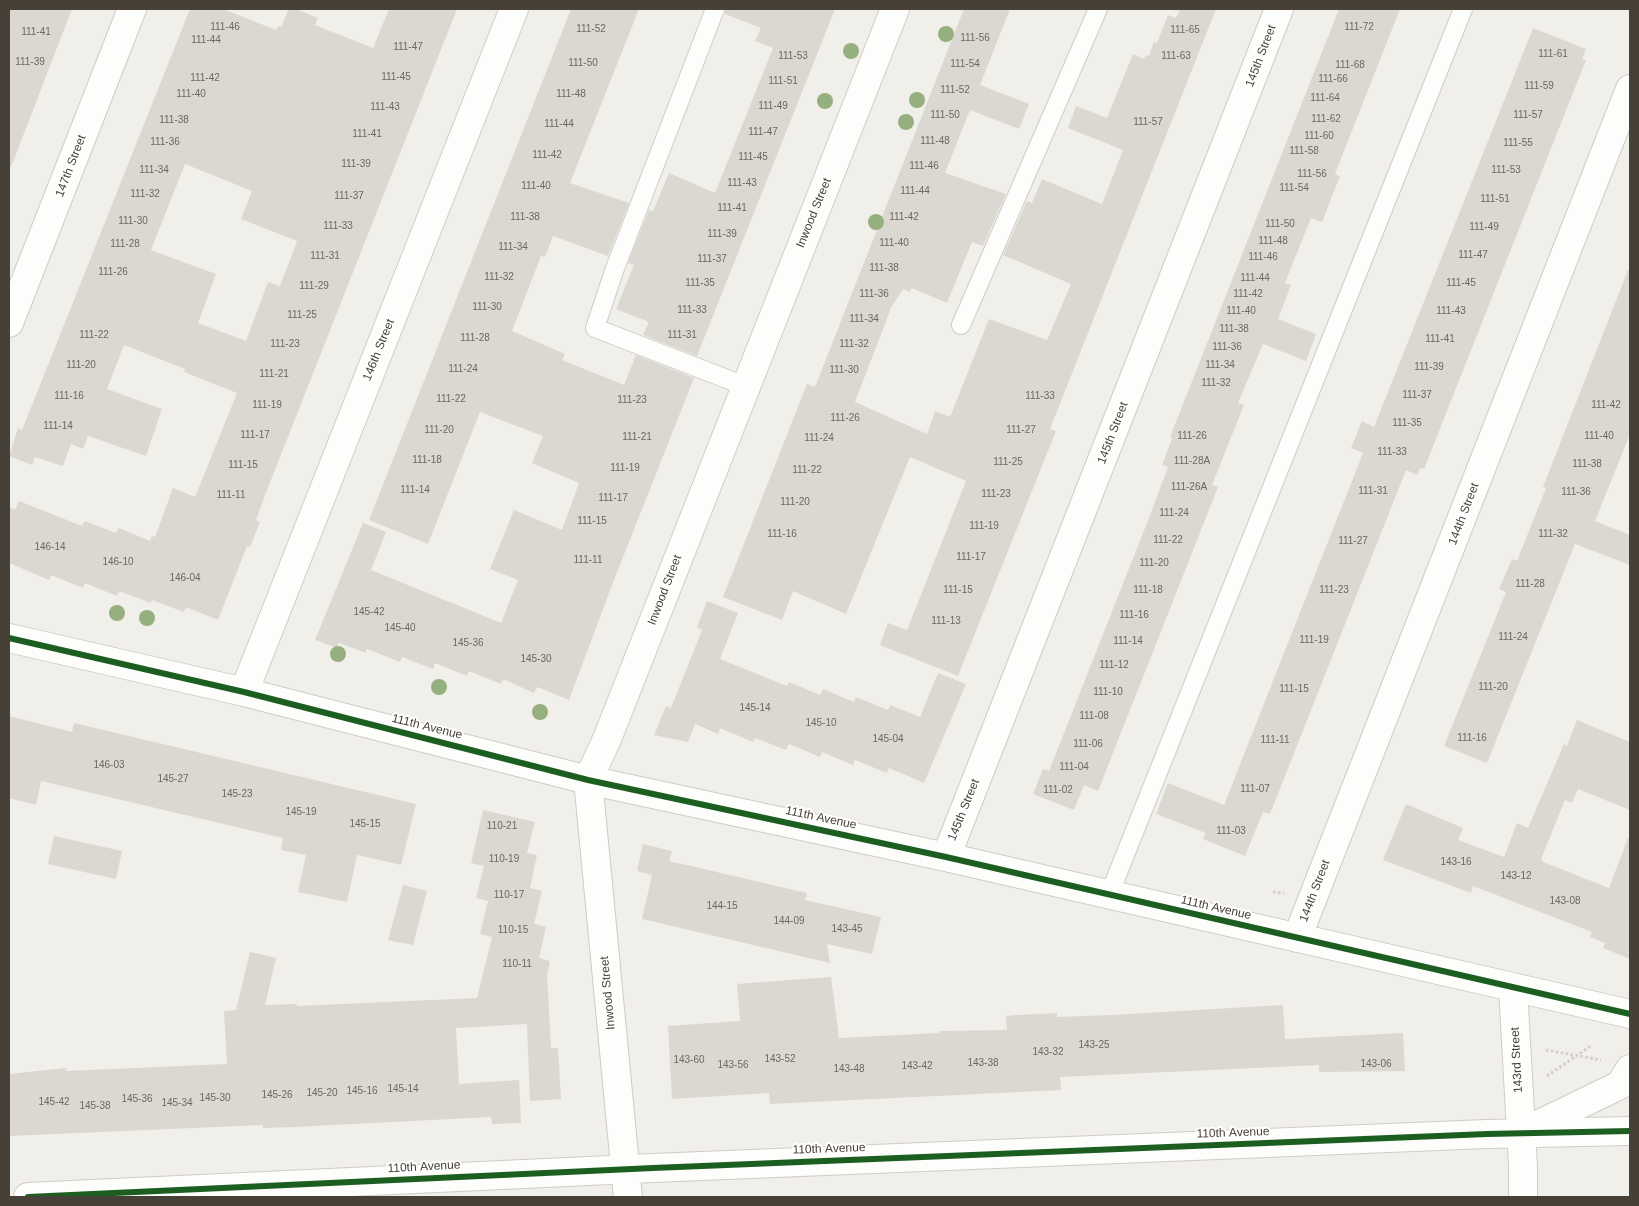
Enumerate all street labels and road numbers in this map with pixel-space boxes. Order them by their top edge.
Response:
street label: 145th Street [1243,23,1279,89]
street label: 147th Street [53,133,89,199]
street label: Inwood Street [793,176,835,250]
street label: 146th Street [360,317,398,383]
street label: 145th Street [1095,400,1131,466]
street label: 144th Street [1446,481,1482,547]
street label: Inwood Street [645,553,685,627]
street label: 111th Avenue [390,711,464,743]
street label: 145th Street [945,777,983,843]
street label: 111th Avenue [784,803,858,833]
street label: 144th Street [1297,858,1333,924]
street label: 111th Avenue [1179,893,1253,923]
street label: Inwood Street [598,955,618,1031]
street label: 143rd Street [1508,1027,1526,1093]
street label: 110th Avenue [1196,1125,1270,1141]
street label: 110th Avenue [792,1141,866,1157]
street label: 110th Avenue [387,1158,461,1176]

